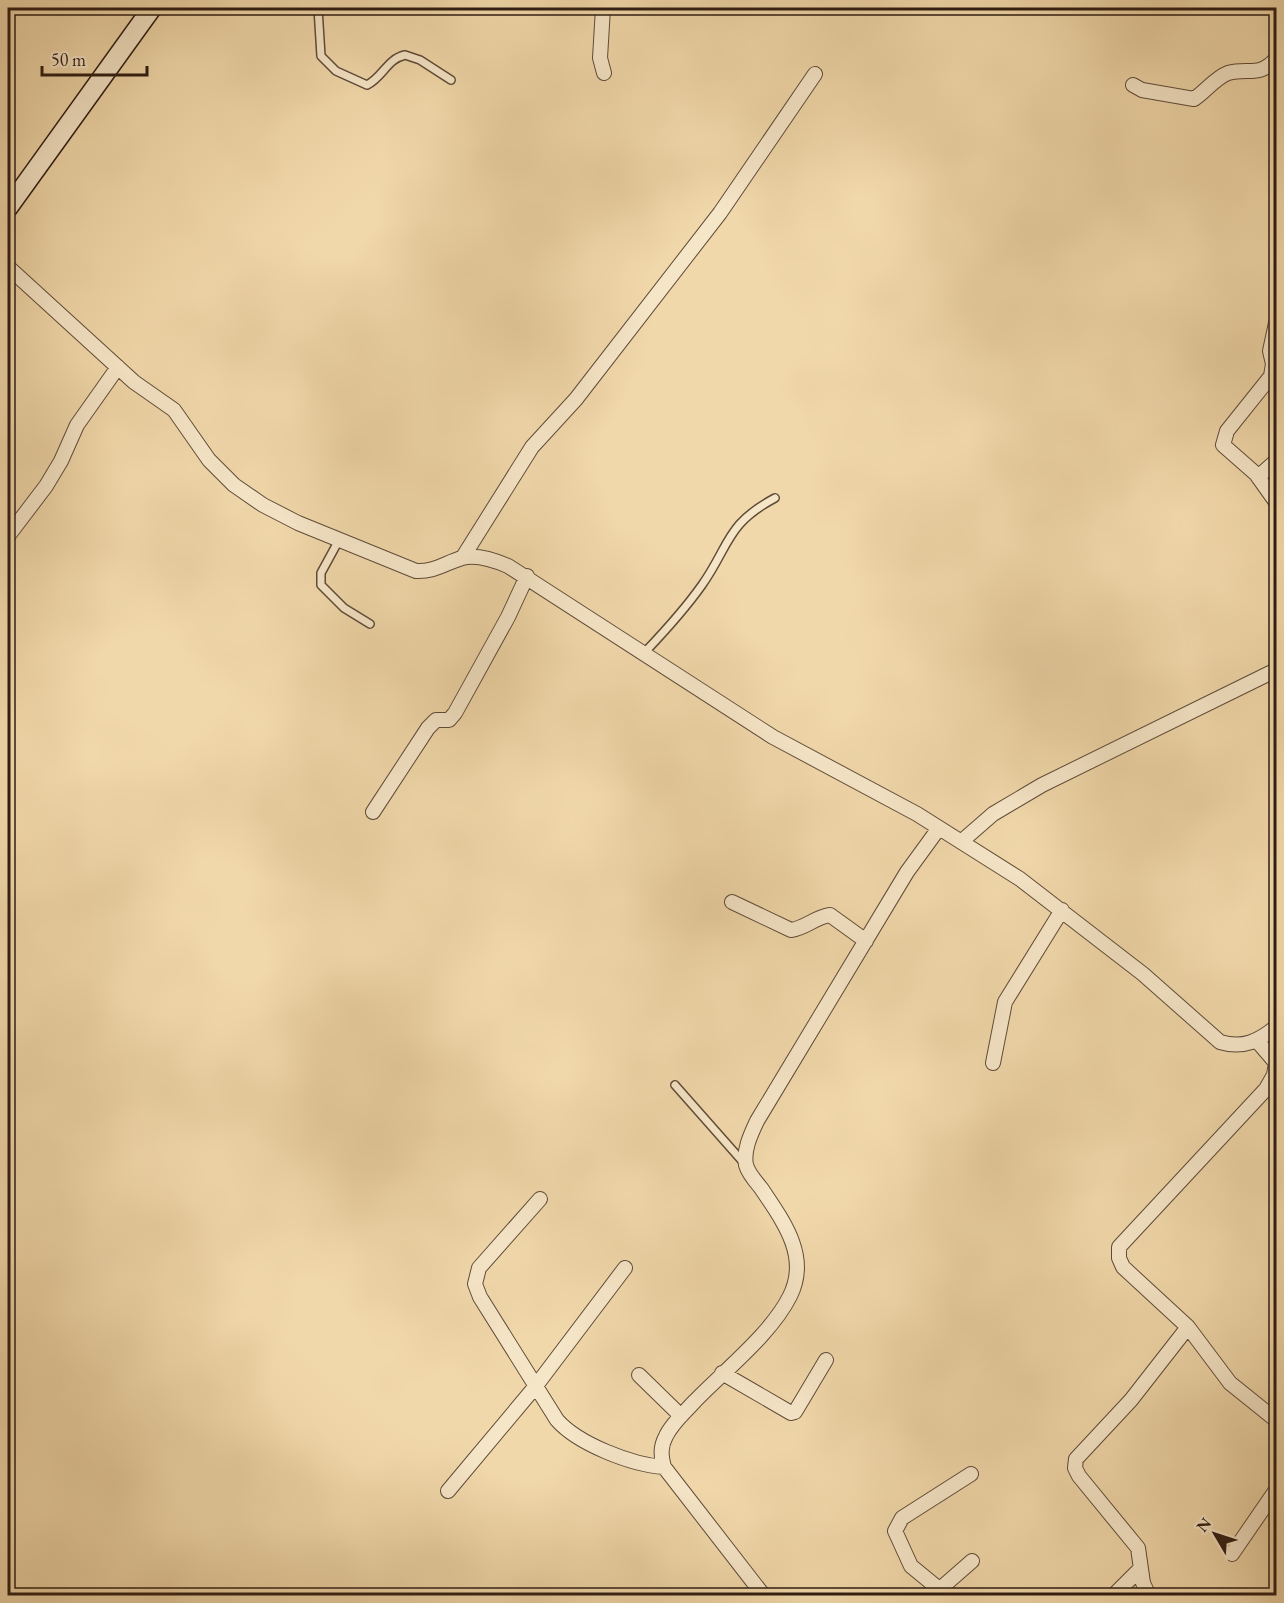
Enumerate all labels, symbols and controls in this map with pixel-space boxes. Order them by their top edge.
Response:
scale bar [42,39,147,77]
text: 50 m [51,48,86,71]
north arrow [1185,1504,1245,1564]
text: N [1191,1513,1216,1537]

